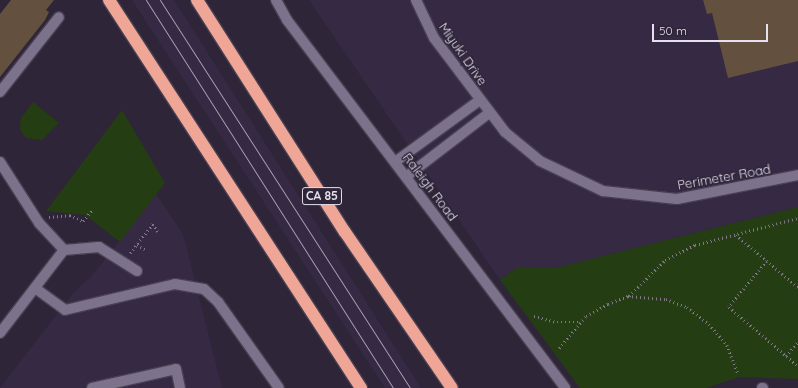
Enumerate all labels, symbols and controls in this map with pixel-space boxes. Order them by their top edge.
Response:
scale bar [654,16,770,42]
street label: Miyuki Drive [436,20,490,88]
text: 50 m [659,23,687,38]
street label: Raleigh Road [399,150,461,224]
street label: Perimeter Road [676,161,772,193]
road number: CA 85 [301,186,343,206]

